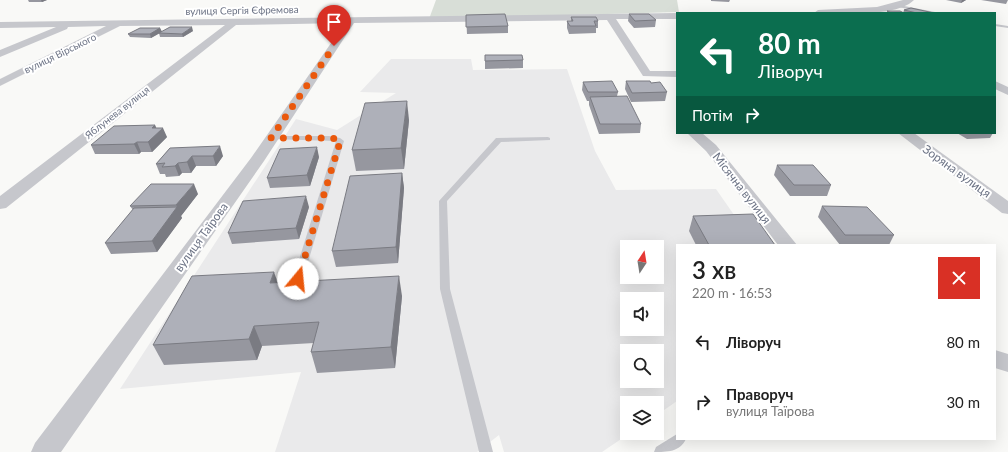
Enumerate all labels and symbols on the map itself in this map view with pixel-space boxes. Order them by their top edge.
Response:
street label: вулиця Сергія Єфремова [185,3,299,17]
pin [317,5,351,46]
street label: вулиця Вірського [22,30,98,76]
street label: Яблунева вулиця [81,83,152,142]
street label: Зоряна вулиця [920,141,994,201]
street label: Місячна вулиця [710,149,774,227]
street label: вулиця Таїрова [171,200,231,274]
north arrow [620,240,664,284]
position arrow [277,258,319,300]

